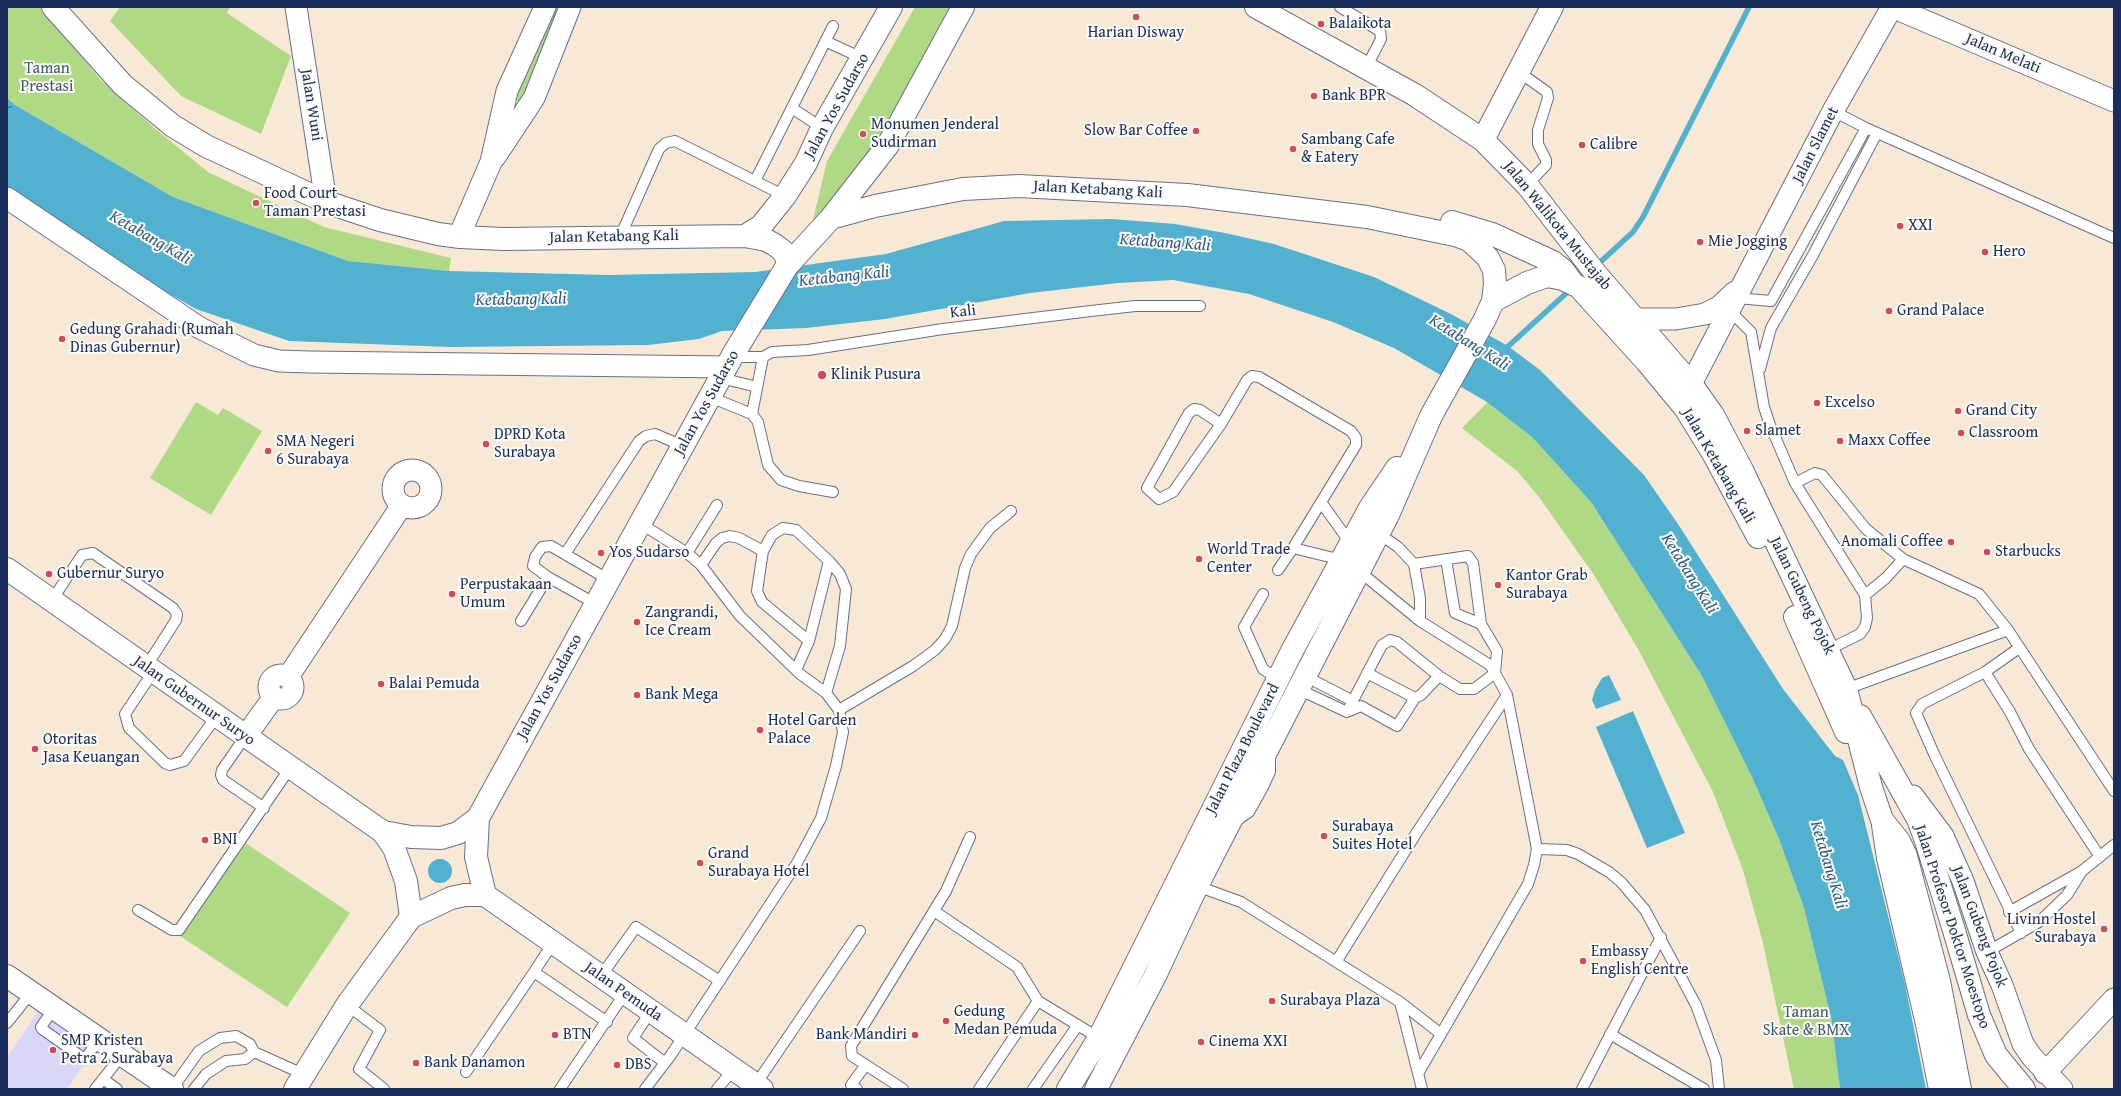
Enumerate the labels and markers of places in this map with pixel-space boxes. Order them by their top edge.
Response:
marker: Harian Disway [1131,12,1141,22]
place label: Balaikota [1329,14,1391,34]
marker: Balaikota [1316,19,1326,29]
place label: Harian Disway [1088,23,1184,43]
place label: Bank BPR [1322,86,1386,106]
marker: Bank BPR [1309,91,1319,101]
place label: Monumen Jenderal Sudirman [871,115,999,153]
place label: Slow Bar Coffee [1084,121,1188,141]
marker: Slow Bar Coffee [1191,126,1201,136]
marker: Monumen Jenderal Sudirman [858,129,868,139]
place label: Sambang Cafe & Eatery [1301,130,1395,168]
place label: Calibre [1590,135,1637,155]
marker: Calibre [1577,140,1587,150]
marker: Sambang Cafe & Eatery [1288,144,1298,154]
place label: Food Court Taman Prestasi [264,184,366,222]
marker: Food Court Taman Prestasi [251,198,261,208]
place label: XXI [1908,216,1933,236]
marker: XXI [1895,221,1905,231]
place label: Mie Jogging [1708,232,1787,252]
marker: Mie Jogging [1695,237,1705,247]
place label: Hero [1993,242,2026,262]
marker: Hero [1980,247,1990,257]
place label: Grand Palace [1897,301,1984,321]
marker: Grand Palace [1884,306,1894,316]
place label: Gedung Grahadi (Rumah Dinas Gubernur) [70,320,234,358]
marker: Gedung Grahadi (Rumah Dinas Gubernur) [57,334,67,344]
place label: Klinik Pusura [831,365,921,385]
marker: Klinik Pusura [816,369,828,381]
place label: Excelso [1825,393,1875,413]
marker: Excelso [1812,398,1822,408]
place label: Grand City [1966,401,2037,421]
marker: Grand City [1953,406,1963,416]
place label: Slamet [1755,421,1801,441]
place label: Classroom [1969,423,2038,443]
place label: DPRD Kota Surabaya [494,425,566,463]
marker: Slamet [1742,426,1752,436]
marker: Classroom [1956,428,1966,438]
place label: Maxx Coffee [1848,431,1931,451]
place label: SMA Negeri 6 Surabaya [276,432,355,470]
marker: Maxx Coffee [1835,436,1845,446]
marker: DPRD Kota Surabaya [481,439,491,449]
marker: SMA Negeri 6 Surabaya [263,446,273,456]
place label: Anomali Coffee [1841,532,1943,552]
marker: Anomali Coffee [1946,537,1956,547]
place label: World Trade Center [1207,540,1290,578]
place label: Starbucks [1995,542,2061,562]
place label: Yos Sudarso [609,543,689,563]
marker: Starbucks [1982,547,1992,557]
marker: Yos Sudarso [596,548,606,558]
marker: World Trade Center [1194,554,1204,564]
place label: Gubernur Suryo [57,564,164,584]
place label: Kantor Grab Surabaya [1506,566,1588,604]
marker: Gubernur Suryo [44,569,54,579]
place label: Perpustakaan Umum [460,575,552,613]
marker: Kantor Grab Surabaya [1493,580,1503,590]
marker: Perpustakaan Umum [447,589,457,599]
place label: Zangrandi, Ice Cream [645,603,718,641]
marker: Zangrandi, Ice Cream [632,617,642,627]
place label: Balai Pemuda [389,674,480,694]
marker: Balai Pemuda [376,679,386,689]
place label: Bank Mega [645,685,718,705]
marker: Bank Mega [632,690,642,700]
place label: Hotel Garden Palace [768,711,856,749]
marker: Hotel Garden Palace [755,725,765,735]
place label: Otoritas Jasa Keuangan [43,730,140,768]
marker: Otoritas Jasa Keuangan [30,744,40,754]
place label: Surabaya Suites Hotel [1332,817,1412,855]
place label: BNI [213,830,237,850]
marker: Surabaya Suites Hotel [1319,831,1329,841]
marker: BNI [200,835,210,845]
place label: Grand Surabaya Hotel [708,844,810,882]
marker: Grand Surabaya Hotel [695,858,705,868]
place label: Livinn Hostel Surabaya [2007,910,2096,948]
marker: Livinn Hostel Surabaya [2099,924,2109,934]
place label: Embassy English Centre [1591,942,1689,980]
marker: Embassy English Centre [1578,956,1588,966]
place label: Surabaya Plaza [1280,991,1380,1011]
marker: Surabaya Plaza [1267,996,1277,1006]
place label: Gedung Medan Pemuda [954,1002,1057,1040]
marker: Gedung Medan Pemuda [941,1016,951,1026]
place label: BTN [563,1025,592,1045]
place label: Bank Mandiri [816,1025,907,1045]
marker: BTN [550,1030,560,1040]
marker: Bank Mandiri [910,1030,920,1040]
place label: SMP Kristen Petra 2 Surabaya [61,1031,173,1069]
place label: Cinema XXI [1209,1032,1288,1052]
marker: Cinema XXI [1196,1037,1206,1047]
marker: SMP Kristen Petra 2 Surabaya [48,1045,58,1055]
place label: Bank Danamon [424,1053,525,1073]
place label: DBS [625,1055,652,1075]
marker: Bank Danamon [411,1058,421,1068]
marker: DBS [612,1060,622,1070]

